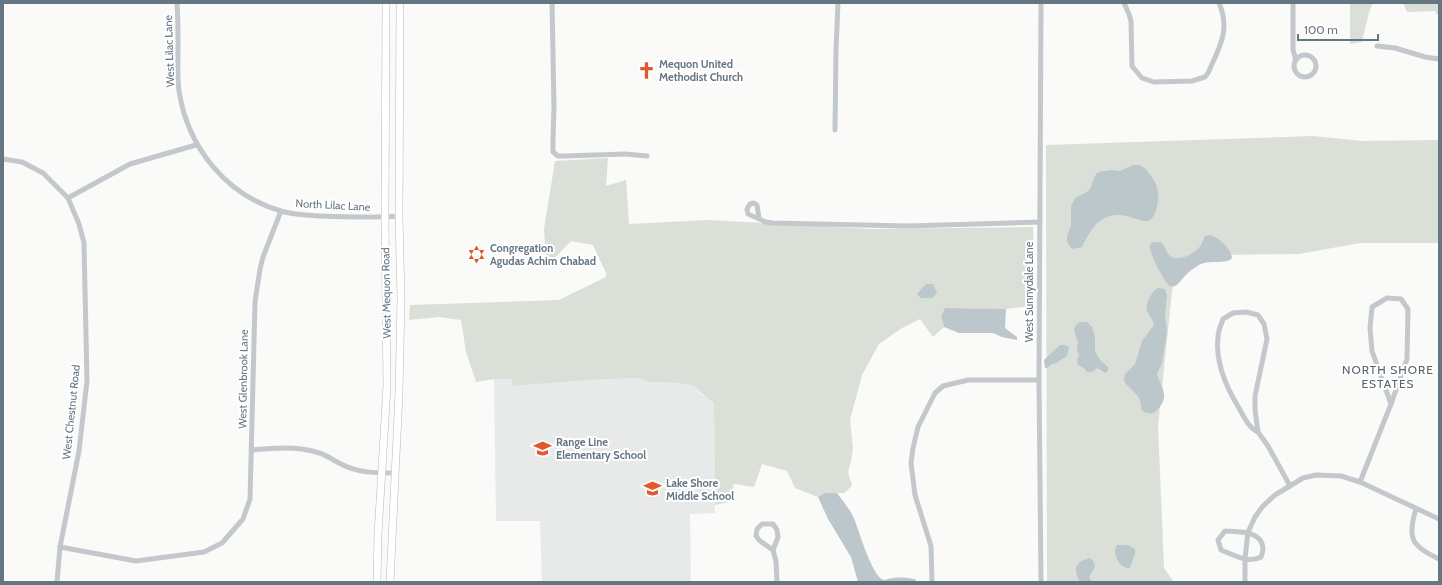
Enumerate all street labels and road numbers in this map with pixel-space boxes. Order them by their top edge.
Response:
street label: West Lilac Lane [161,14,177,87]
street label: North Lilac Lane [295,196,371,214]
street label: West Sunnydale Lane [1022,241,1036,342]
street label: West Mequon Road [378,247,394,339]
street label: West Glenbrook Lane [235,329,251,429]
street label: West Chestnut Road [59,364,83,460]

